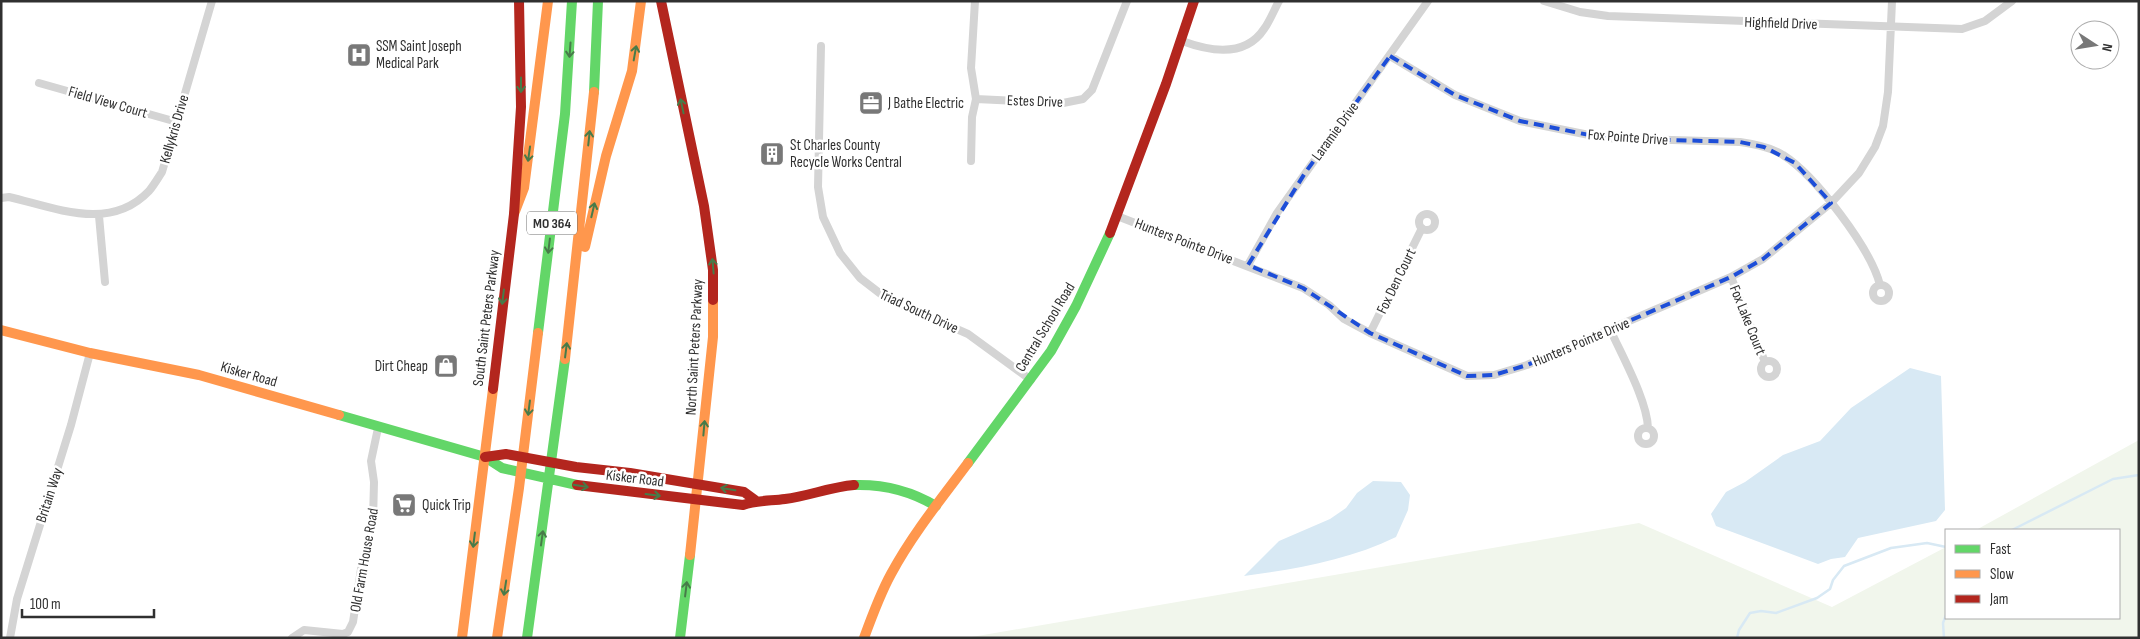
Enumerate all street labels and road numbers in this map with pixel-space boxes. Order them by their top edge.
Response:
street label: Highfield Drive [1744,13,1818,34]
street label: Field View Court [66,82,150,123]
street label: Estes Drive [1007,91,1063,112]
street label: Kellykris Drive [156,93,193,166]
street label: Laramie Drive [1308,98,1363,164]
street label: Fox Pointe Drive [1587,125,1669,150]
road number: MO 364 [527,212,577,234]
street label: Hunters Pointe Drive [1132,214,1236,269]
street label: Fox Den Court [1372,245,1421,317]
street label: South Saint Peters Parkway [469,249,504,387]
street label: North Saint Peters Parkway [681,278,708,416]
street label: Central School Road [1011,279,1080,375]
street label: Fox Lake Court [1725,283,1770,358]
street label: Triad South Drive [876,285,961,338]
street label: Hunters Pointe Drive [1530,313,1633,371]
street label: Kisker Road [218,357,279,392]
street label: Britain Way [32,465,67,525]
street label: Kisker Road [605,466,665,491]
street label: Old Farm House Road [346,507,383,614]

